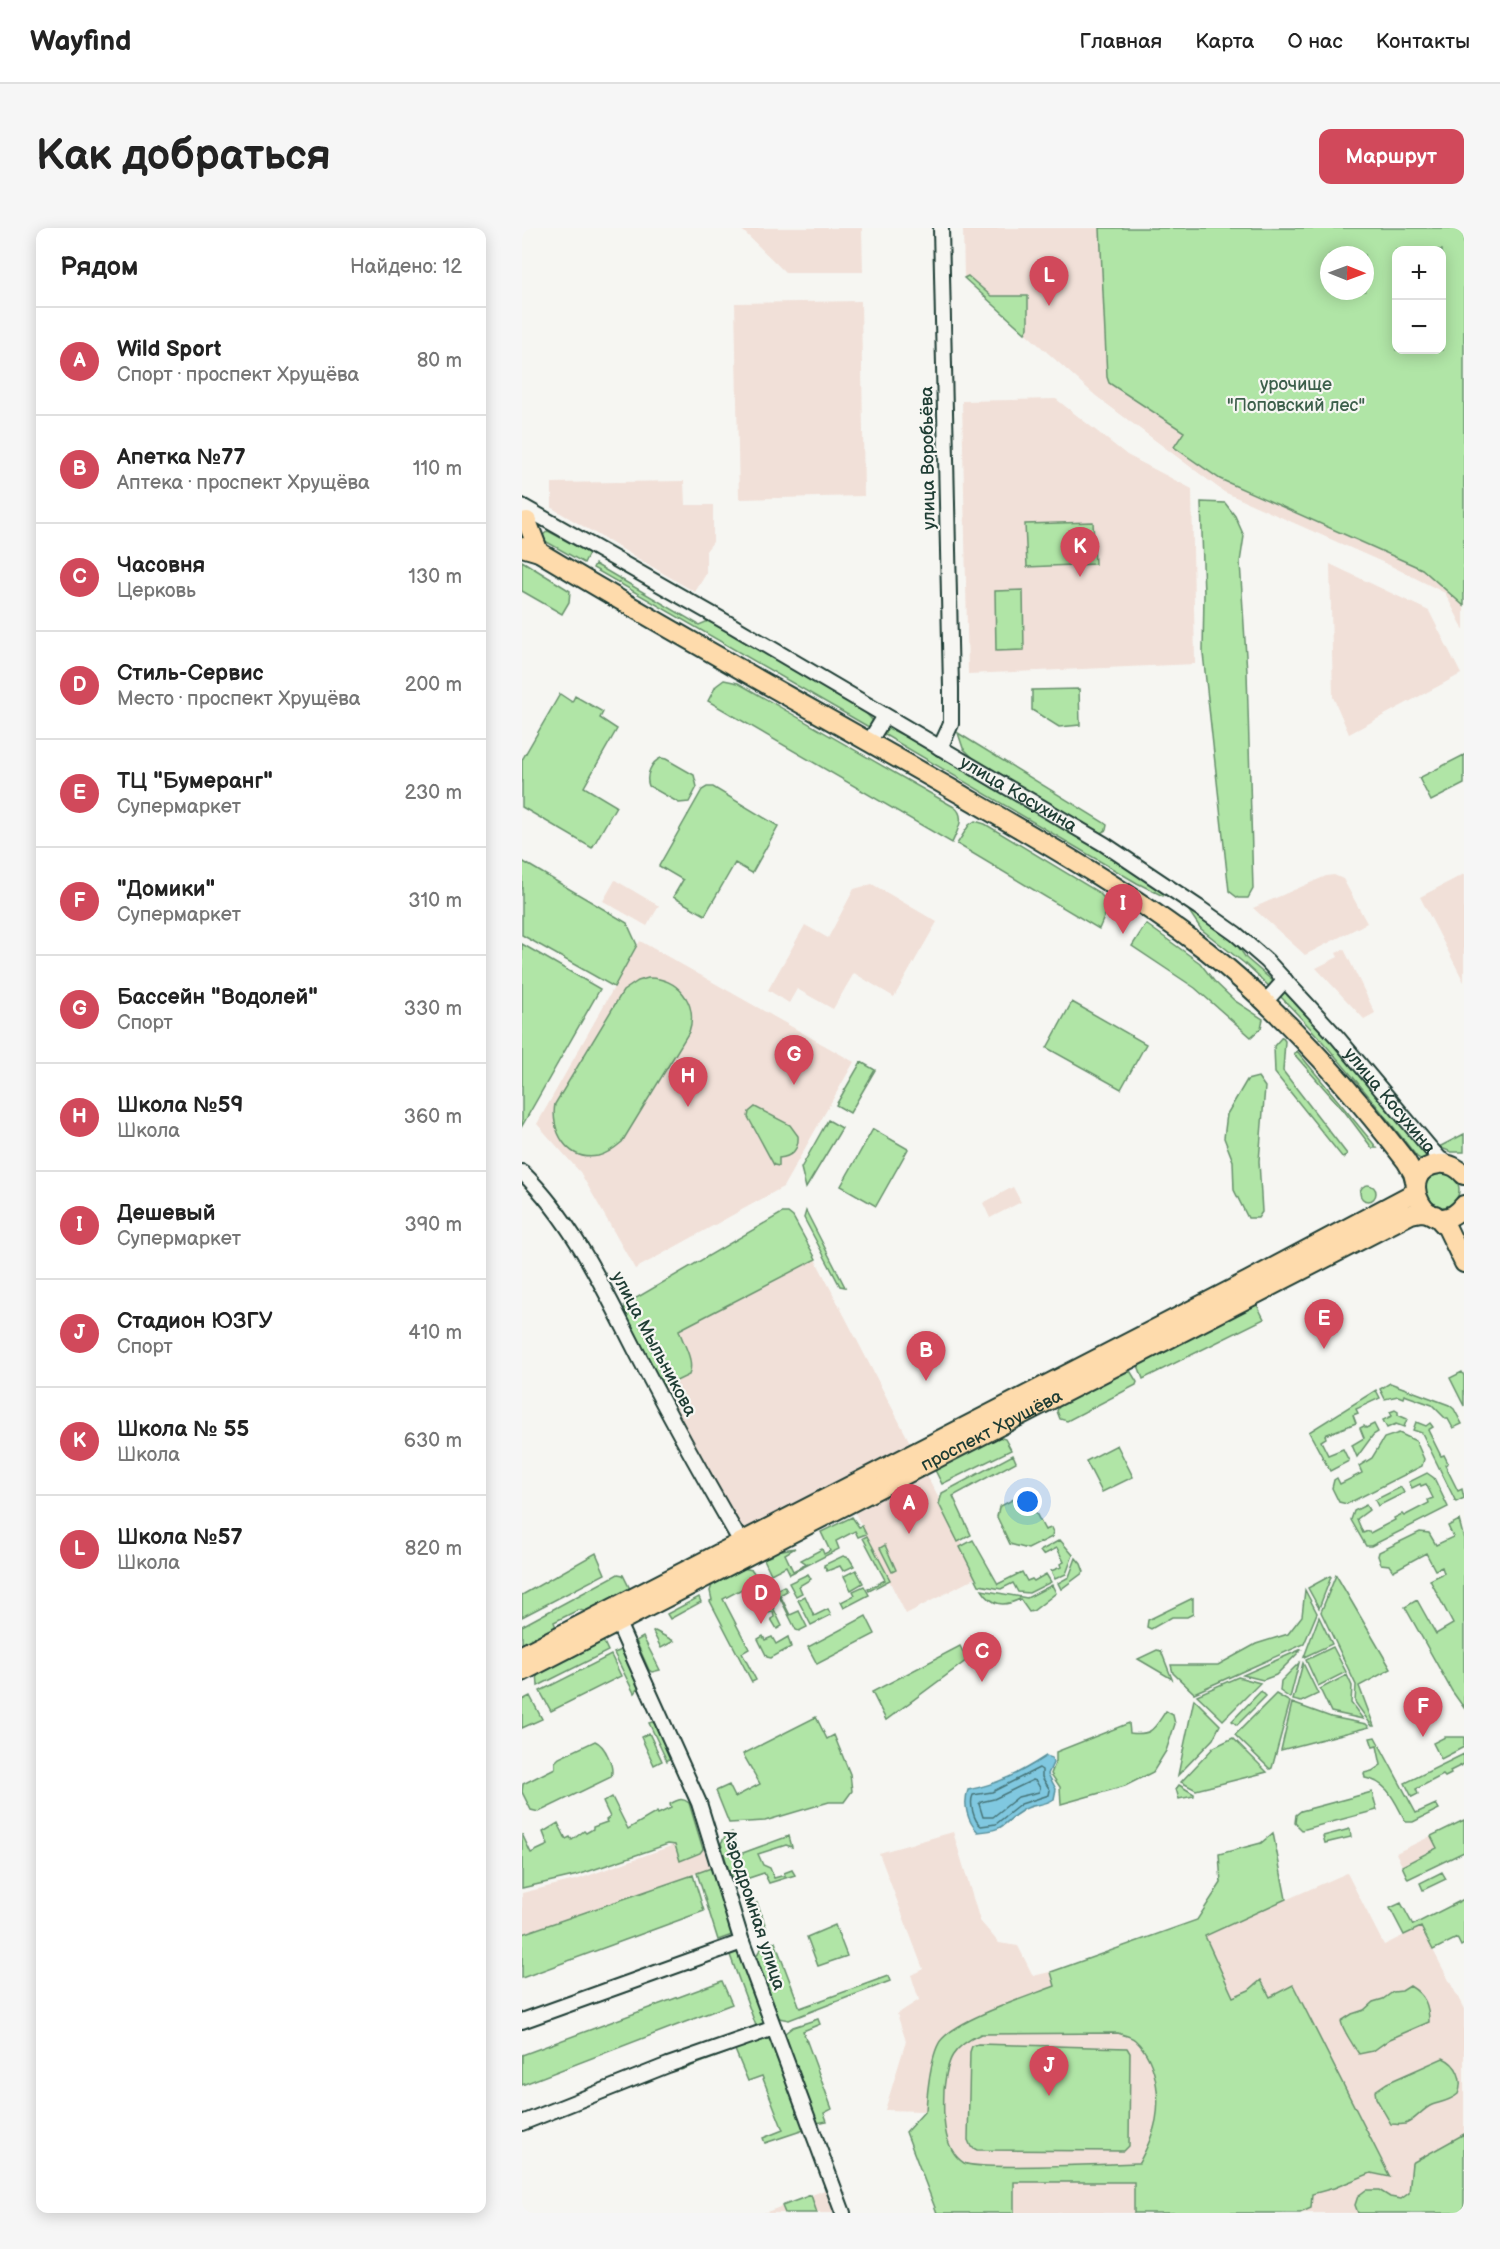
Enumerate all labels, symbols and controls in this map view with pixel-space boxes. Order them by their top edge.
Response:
text: Wayfind [30,25,131,58]
text: Главная [1079,29,1162,54]
text: Карта [1195,29,1254,54]
text: О нас [1287,29,1343,54]
text: Контакты [1376,29,1470,54]
button: Маршрут [1319,129,1464,184]
text: Как добраться [36,131,331,182]
north arrow [1320,246,1374,300]
map controls [1392,246,1446,354]
button: + [1392,246,1446,300]
text: Рядом [60,252,138,283]
text: Найдено: 12 [350,255,462,279]
pin: L [1030,256,1068,306]
button: − [1392,300,1446,354]
text: Wild Sport [117,336,221,363]
text: A [73,349,86,373]
text: 80 m [417,349,462,373]
text: Спорт · проспект Хрущёва [117,363,359,387]
park label: урочище "Поповский лес" [1227,374,1365,416]
street label: улица Воробьёва [916,386,940,530]
text: Апетка №77 [117,444,246,471]
text: B [72,457,87,481]
text: 110 m [413,457,462,481]
text: Аптека · проспект Хрущёва [117,471,370,495]
pin: K [1060,528,1100,577]
text: Часовня [117,552,205,579]
text: C [72,565,87,589]
text: 130 m [408,565,462,589]
text: Церковь [117,579,196,603]
text: Стиль-Сервис [117,660,264,687]
text: D [73,673,86,697]
text: 200 m [405,673,462,697]
text: Место · проспект Хрущёва [117,687,361,711]
street label: улица Косухина [956,751,1081,836]
text: ТЦ "Бумеранг" [117,768,273,795]
text: E [73,781,86,805]
text: 230 m [405,781,462,805]
text: Супермаркет [117,795,241,819]
text: "Домики" [117,876,215,903]
pin: I [1104,884,1142,934]
text: F [73,889,86,913]
text: 310 m [408,889,462,913]
text: Супермаркет [117,903,241,927]
text: Бассейн "Водолей" [117,984,318,1011]
text: G [72,997,87,1021]
text: 330 m [404,997,462,1021]
text: Спорт [117,1011,173,1035]
pin: G [774,1036,814,1085]
street label: улица Косухина [1340,1043,1441,1158]
pin: H [668,1058,708,1107]
text: Школа №59 [117,1092,243,1119]
text: H [72,1105,87,1129]
text: 360 m [404,1105,462,1129]
text: Школа [117,1119,180,1143]
text: Дешевый [117,1200,215,1227]
text: I [76,1213,83,1237]
text: 390 m [404,1213,462,1237]
text: Супермаркет [117,1227,241,1251]
street label: улица Мыльникова [607,1268,701,1420]
pin: E [1304,1300,1344,1349]
text: Стадион ЮЗГУ [117,1308,273,1335]
text: J [74,1321,85,1345]
text: 410 m [408,1321,462,1345]
pin: B [906,1332,946,1381]
text: Спорт [117,1335,173,1359]
street label: проспект Хрущёва [917,1385,1066,1475]
text: Школа № 55 [117,1416,249,1443]
text: K [73,1429,86,1453]
text: 630 m [404,1429,462,1453]
text: Школа [117,1443,180,1467]
pin: A [890,1484,928,1534]
your location [1013,1487,1042,1516]
text: Школа №57 [117,1524,243,1551]
text: L [74,1537,85,1561]
text: 820 m [405,1537,462,1561]
text: Школа [117,1551,180,1575]
pin: D [742,1574,780,1624]
pin: C [962,1632,1002,1682]
pin: F [1404,1688,1442,1737]
street label: Аэродромная улица [718,1826,790,1993]
pin: J [1030,2046,1068,2096]

